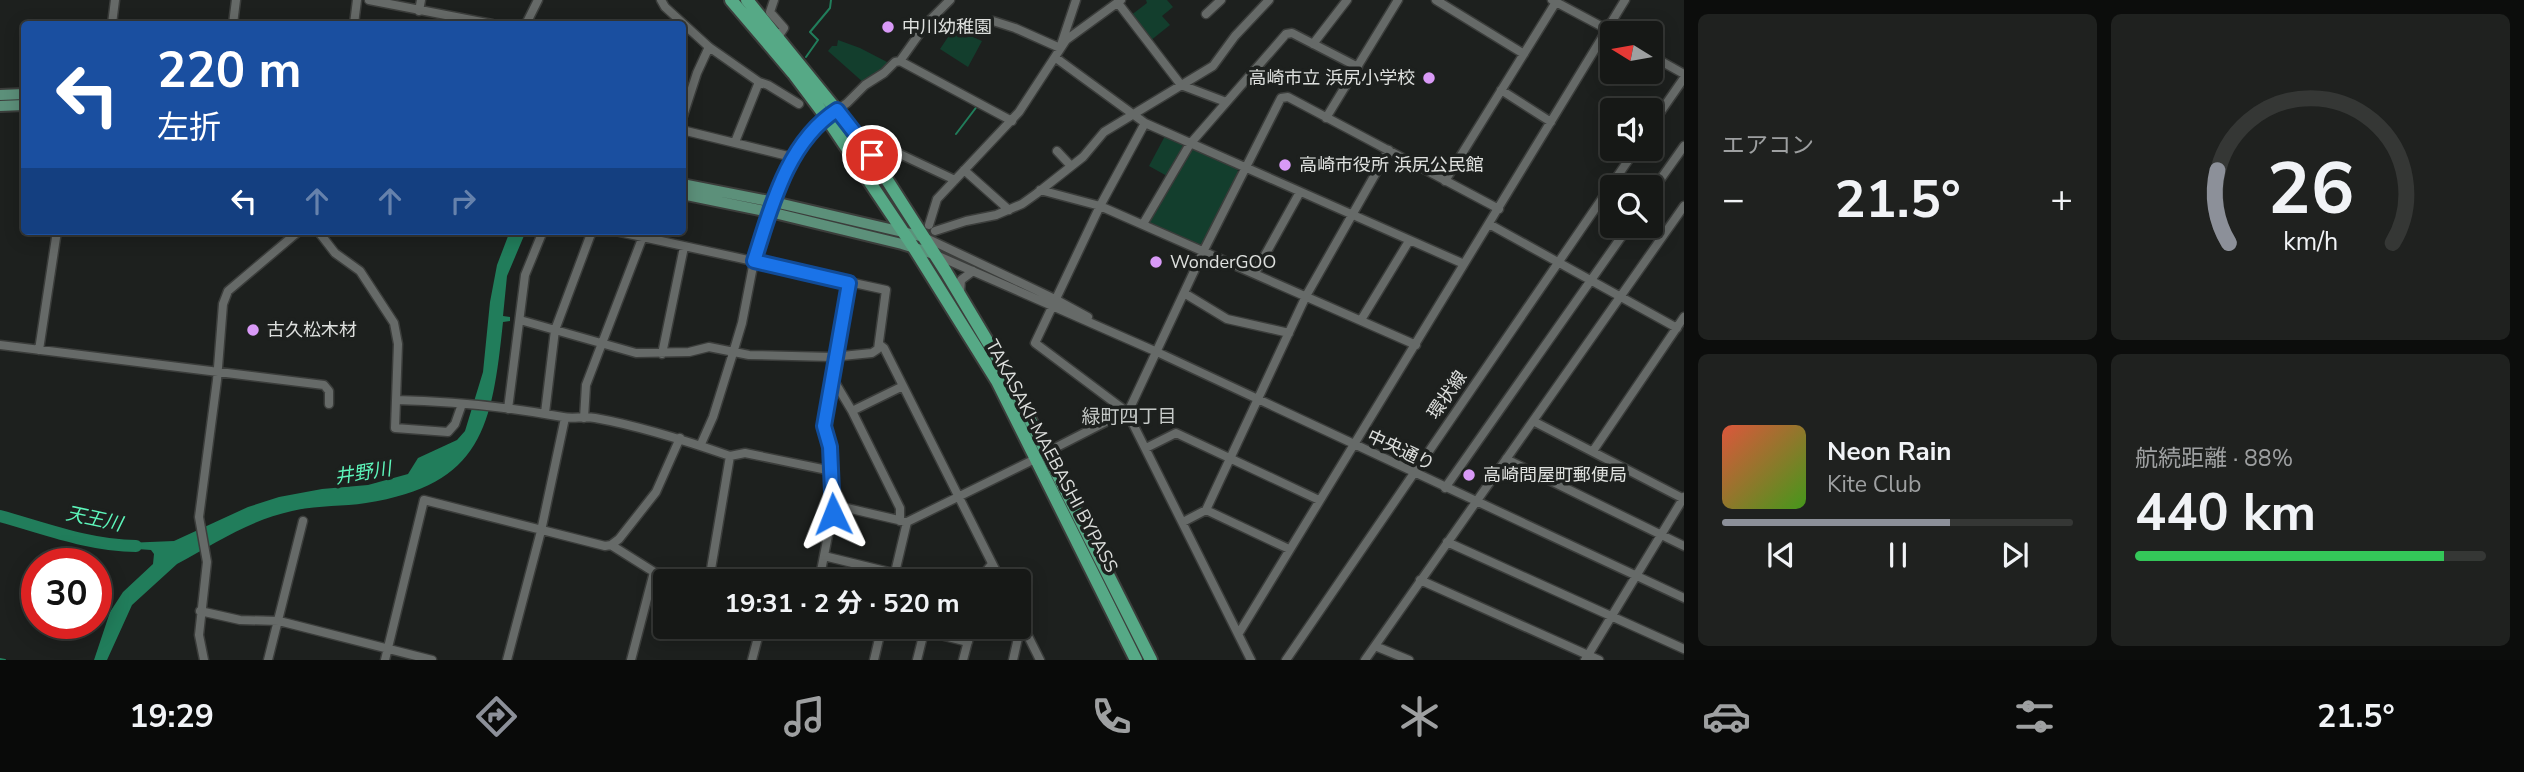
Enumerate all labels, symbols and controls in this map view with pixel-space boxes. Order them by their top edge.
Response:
place label: 中川幼稚園 [902,15,992,39]
marker: 中川幼稚園 [880,19,896,35]
north arrow [1600,21,1662,84]
map controls [1600,21,1663,238]
text: 220 m [157,37,301,104]
icon: left [42,49,133,140]
place label: 高崎市立 浜尻小学校 [1248,66,1415,90]
marker: 高崎市立 浜尻小学校 [1421,70,1437,86]
button: sound [1600,98,1663,161]
text: 左折 [157,106,221,149]
pin [842,125,902,185]
text: エアコン [1722,130,1814,161]
icon: arrive [853,136,891,174]
text: 26 [2267,139,2354,239]
place label: 高崎市役所 浜尻公民館 [1299,153,1484,177]
marker: 高崎市役所 浜尻公民館 [1277,157,1293,173]
text: 21.5° [1834,164,1961,235]
text: − [1722,174,1745,225]
text: + [2050,174,2073,225]
button: search [1600,175,1663,238]
icon: left [225,182,263,220]
icon: ahead [298,182,336,220]
icon: ahead [371,182,409,220]
icon: right [444,182,482,220]
text: km/h [2283,225,2338,259]
place label: WonderGOO [1170,250,1276,274]
marker: WonderGOO [1148,254,1164,270]
place label: 古久松木材 [267,318,357,342]
marker: 古久松木材 [245,322,261,338]
street label: TAKASAKI-MAEBASHI BYPASS [980,335,1124,577]
street label: 環状線 [1422,366,1472,424]
district label: 緑町四丁目 [1081,404,1177,430]
street label: 中央通り [1363,424,1439,476]
text: Neon Rain [1827,434,1952,469]
text: 航続距離 · 88% [2135,443,2293,474]
water label: 井野川 [333,455,395,490]
place label: 高崎問屋町郵便局 [1483,463,1627,487]
marker: 高崎問屋町郵便局 [1461,467,1477,483]
text: Kite Club [1827,469,1921,500]
position arrow [796,477,870,551]
text: 440 km [2135,477,2316,548]
water label: 天王川 [63,500,127,538]
icon: previous [1762,536,1800,574]
icon: pause [1879,536,1917,574]
icon: next [1996,536,2034,574]
speed limit sign: 30 [21,548,112,639]
text: 19:31 · 2 分 · 520 m [724,586,960,621]
icon: directions [472,692,521,741]
icon: music [780,692,829,741]
icon: phone [1087,692,1136,741]
icon: climate [1395,692,1444,741]
icon: car [1702,692,1751,741]
icon: filters [2010,692,2059,741]
text: 19:29 [129,695,214,738]
text: 21.5° [2317,695,2395,738]

